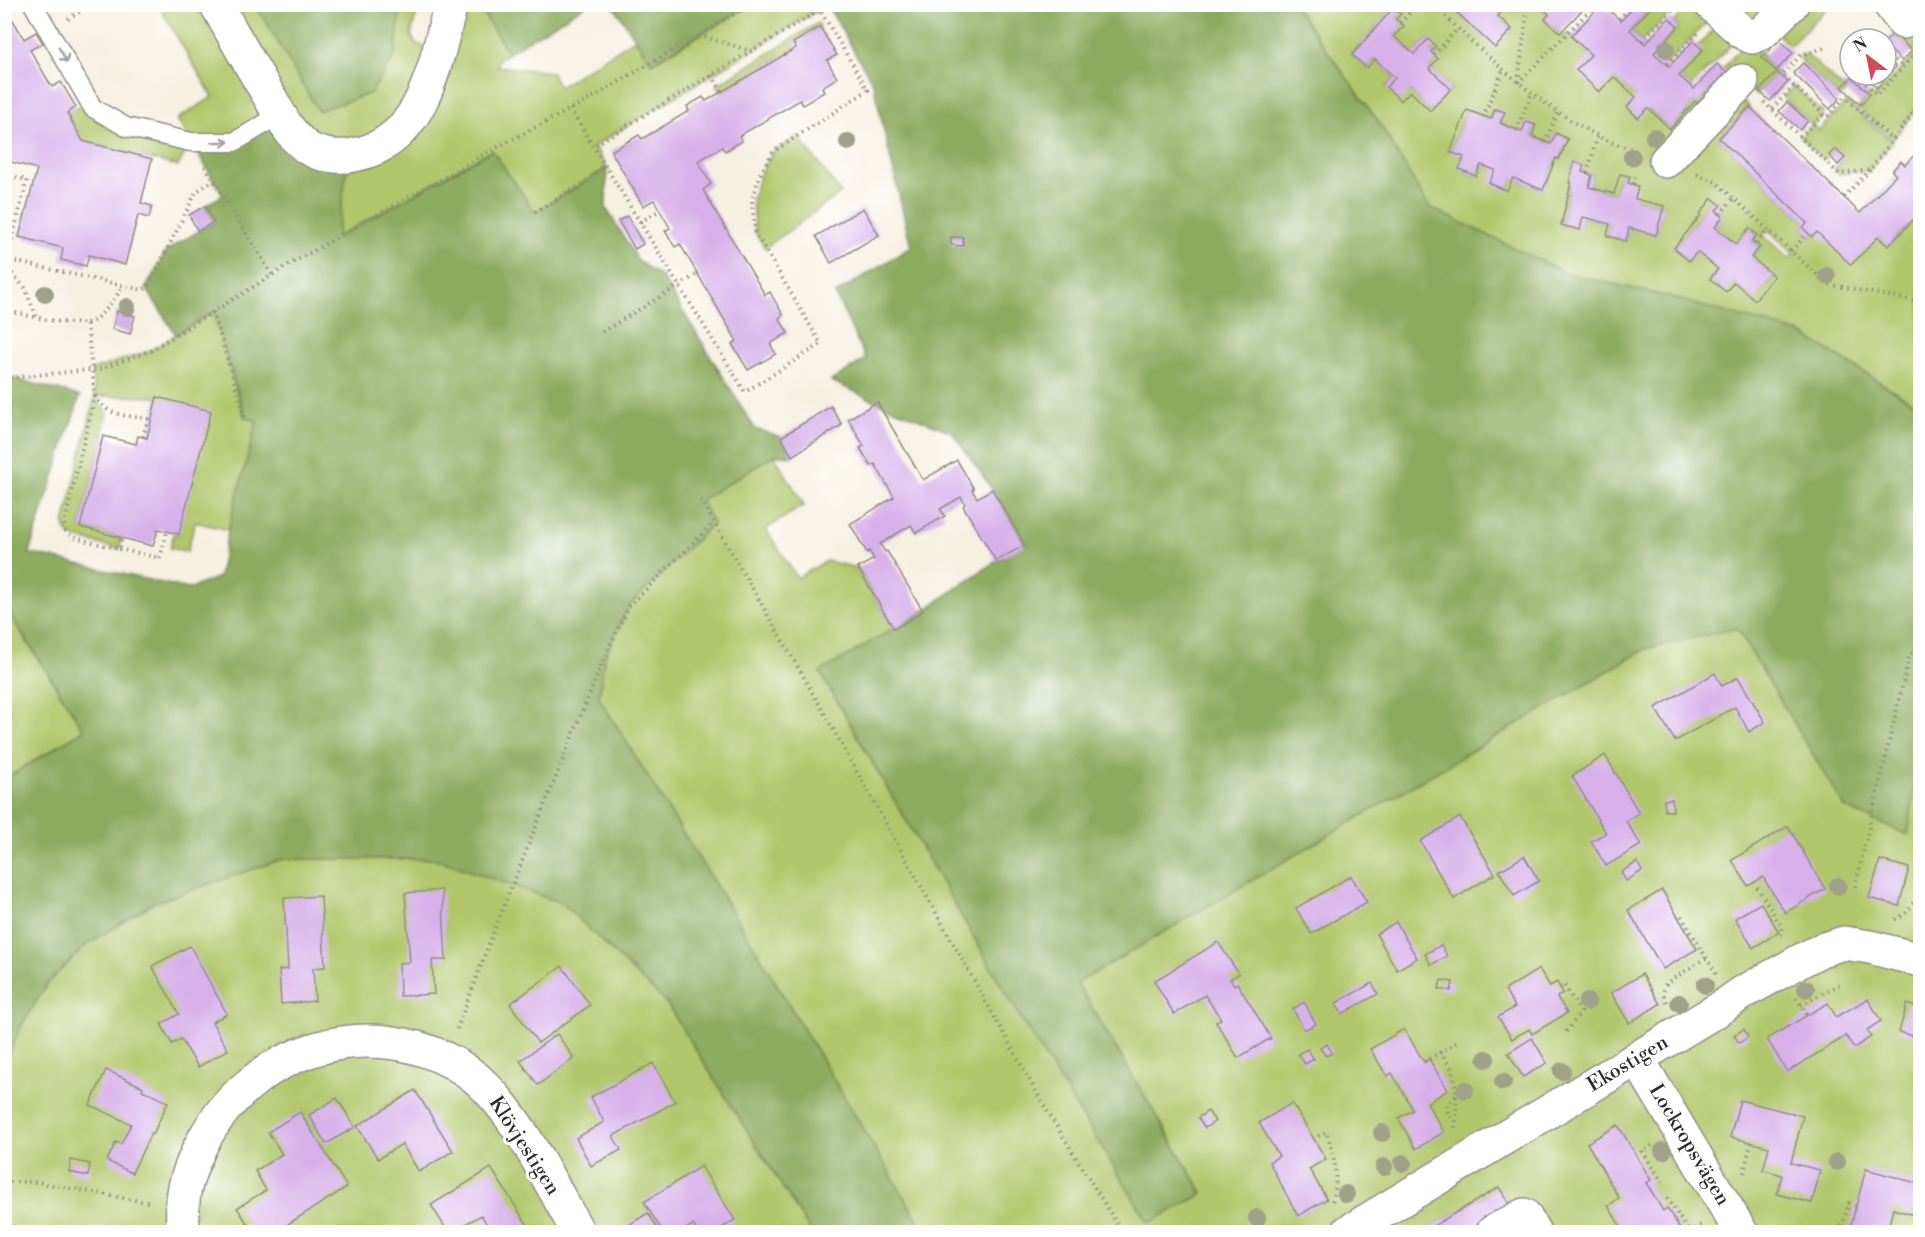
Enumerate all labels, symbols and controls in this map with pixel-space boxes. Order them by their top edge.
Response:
north arrow [1838,27,1898,87]
text: N [1850,33,1872,57]
one-way arrow [57,46,69,63]
one-way arrow [210,137,230,148]
street label: Ekostigen [1583,1030,1673,1098]
street label: Lockropsvägen [1643,1080,1735,1210]
street label: Klövjestigen [483,1092,565,1200]

